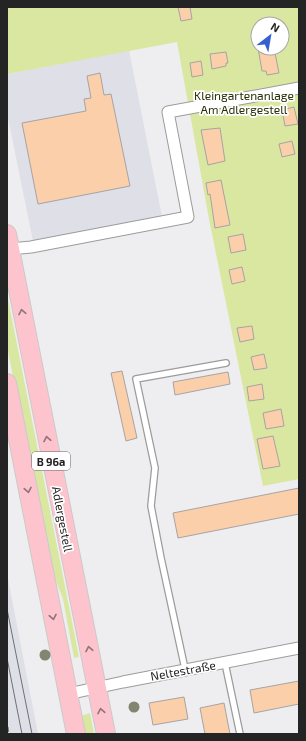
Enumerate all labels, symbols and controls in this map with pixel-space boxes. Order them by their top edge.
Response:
north arrow [250,16,290,56]
text: N [269,19,282,35]
park label: Kleingartenanlage Am Adlergestell [194,88,294,116]
one-way arrow [18,309,26,315]
one-way arrow [44,436,52,442]
road number: B 96a [32,452,70,470]
street label: Adlergestell [50,485,76,553]
one-way arrow [23,486,32,493]
one-way arrow [49,614,57,620]
one-way arrow [85,646,94,652]
street label: Neltestraße [149,657,217,683]
one-way arrow [97,708,106,714]

